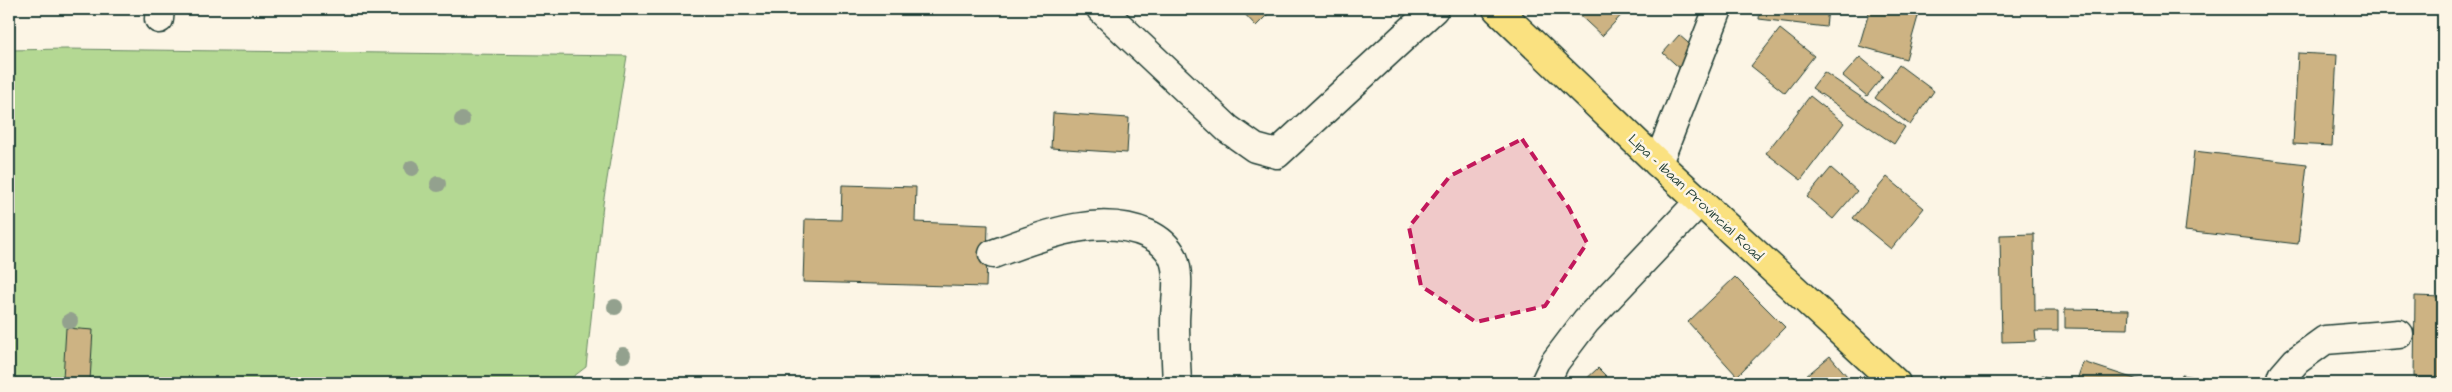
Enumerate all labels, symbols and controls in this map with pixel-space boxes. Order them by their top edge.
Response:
street label: Lipa - Ibaan Provincial Road [1623,130,1767,266]

